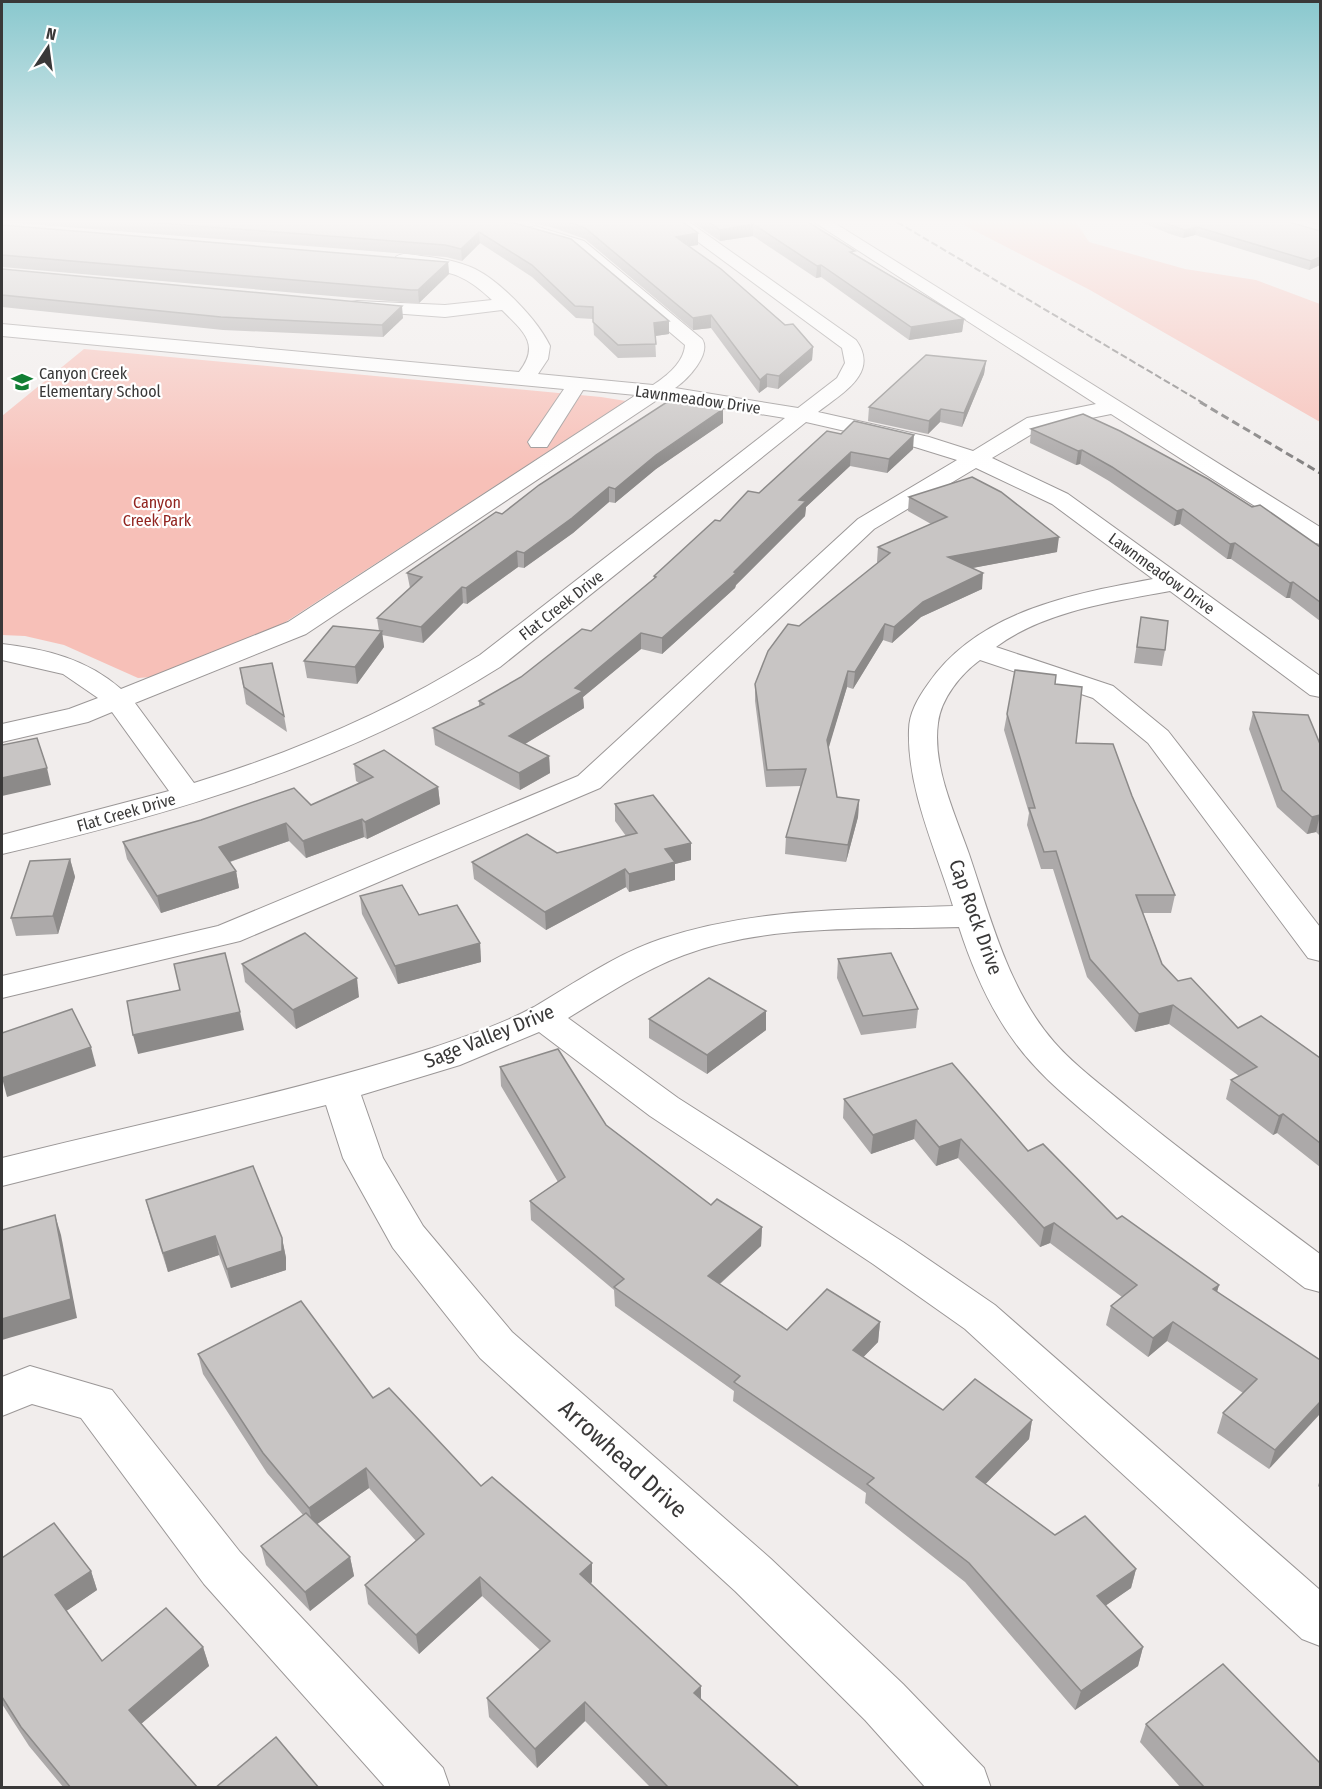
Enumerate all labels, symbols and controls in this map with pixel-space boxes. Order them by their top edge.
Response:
north arrow [18,18,78,78]
text: N [44,24,58,44]
place label: Canyon Creek Elementary School [39,364,161,401]
school or university icon: Canyon Creek Elementary School [10,370,34,394]
street label: Lawnmeadow Drive [634,381,762,418]
park label: Canyon Creek Park [123,493,192,530]
street label: Lawnmeadow Drive [1105,528,1219,618]
street label: Flat Creek Drive [515,567,607,644]
street label: Flat Creek Drive [75,789,178,836]
street label: Cap Rock Drive [944,856,1008,978]
street label: Sage Valley Drive [420,999,558,1073]
street label: Arrowhead Drive [553,1394,693,1524]

